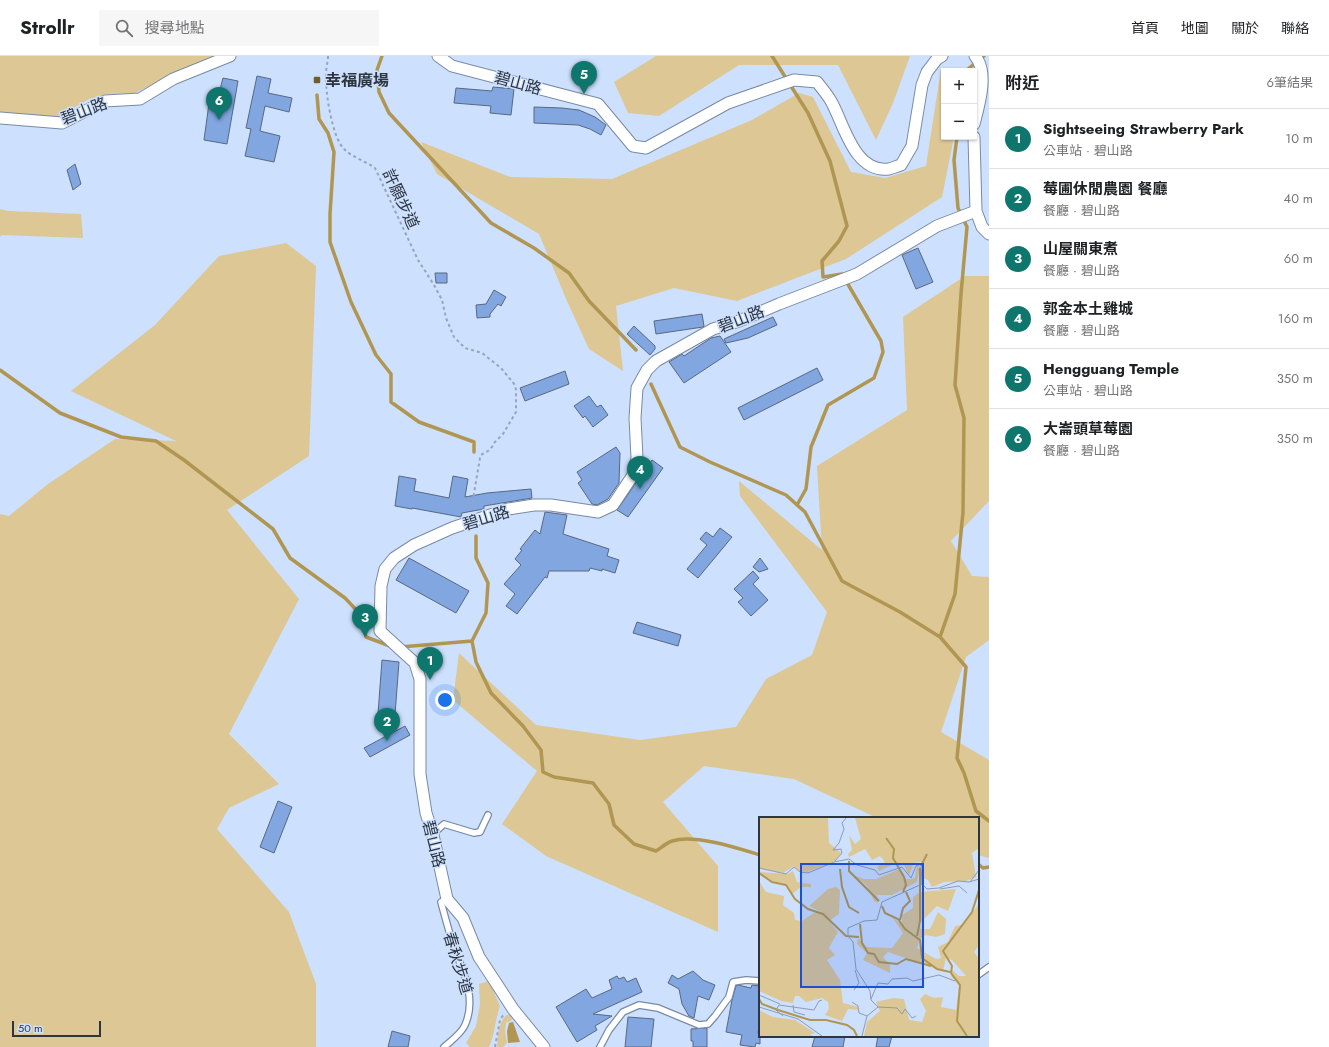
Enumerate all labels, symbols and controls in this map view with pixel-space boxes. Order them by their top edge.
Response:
search box [99,10,379,46]
text: Strollr [20,14,75,41]
icon: search [113,17,135,39]
text: 搜尋地點 [145,17,205,39]
text: 首頁 [1131,18,1159,38]
text: 地圖 [1181,18,1209,38]
text: 關於 [1231,18,1259,38]
text: 聯絡 [1281,18,1309,38]
pin: 5 [571,61,597,94]
street label: 碧山路 [492,66,544,100]
map controls [941,68,977,140]
button: + [941,68,977,104]
place label: 幸福廣場 [325,69,389,92]
text: 附近 [1005,71,1039,95]
text: 6筆結果 [1267,73,1313,92]
marker: 幸福廣場 [312,75,322,85]
pin: 6 [206,87,232,120]
street label: 碧山路 [57,92,111,130]
button: − [941,104,977,140]
text: Sightseeing Strawberry Park [1043,118,1244,140]
text: 1 [1015,129,1021,148]
text: 10 m [1285,129,1313,148]
text: 公車站 · 碧山路 [1043,141,1133,160]
street label: 許願步道 [377,165,425,233]
text: 莓圃休閒農園 餐廳 [1043,178,1168,200]
text: 2 [1014,189,1022,208]
text: 40 m [1284,189,1313,208]
text: 餐廳 · 碧山路 [1043,201,1120,220]
text: 山屋關東煮 [1043,238,1118,260]
text: 3 [1014,249,1022,268]
text: 60 m [1284,249,1313,268]
text: 餐廳 · 碧山路 [1043,261,1120,280]
text: 郭金本土雞城 [1043,298,1133,320]
street label: 碧山路 [714,300,768,338]
text: 4 [1013,309,1023,328]
text: 160 m [1278,309,1313,328]
text: 餐廳 · 碧山路 [1043,321,1120,340]
text: Hengguang Temple [1043,358,1179,380]
text: 5 [1014,369,1022,388]
text: 350 m [1277,369,1313,388]
text: 公車站 · 碧山路 [1043,381,1133,400]
text: 大崙頭草莓園 [1043,418,1133,440]
text: 6 [1014,429,1022,448]
text: 350 m [1277,429,1313,448]
text: 餐廳 · 碧山路 [1043,441,1120,460]
pin: 4 [627,456,653,489]
street label: 碧山路 [460,500,512,536]
pin: 3 [352,604,378,637]
pin: 1 [417,647,443,680]
your location [435,690,455,710]
pin: 2 [374,708,400,741]
inset map [759,817,979,1037]
street label: 碧山路 [417,818,451,870]
street label: 春秋步道 [438,929,478,997]
scale bar [12,1019,101,1038]
text: 50 m [18,1020,43,1036]

